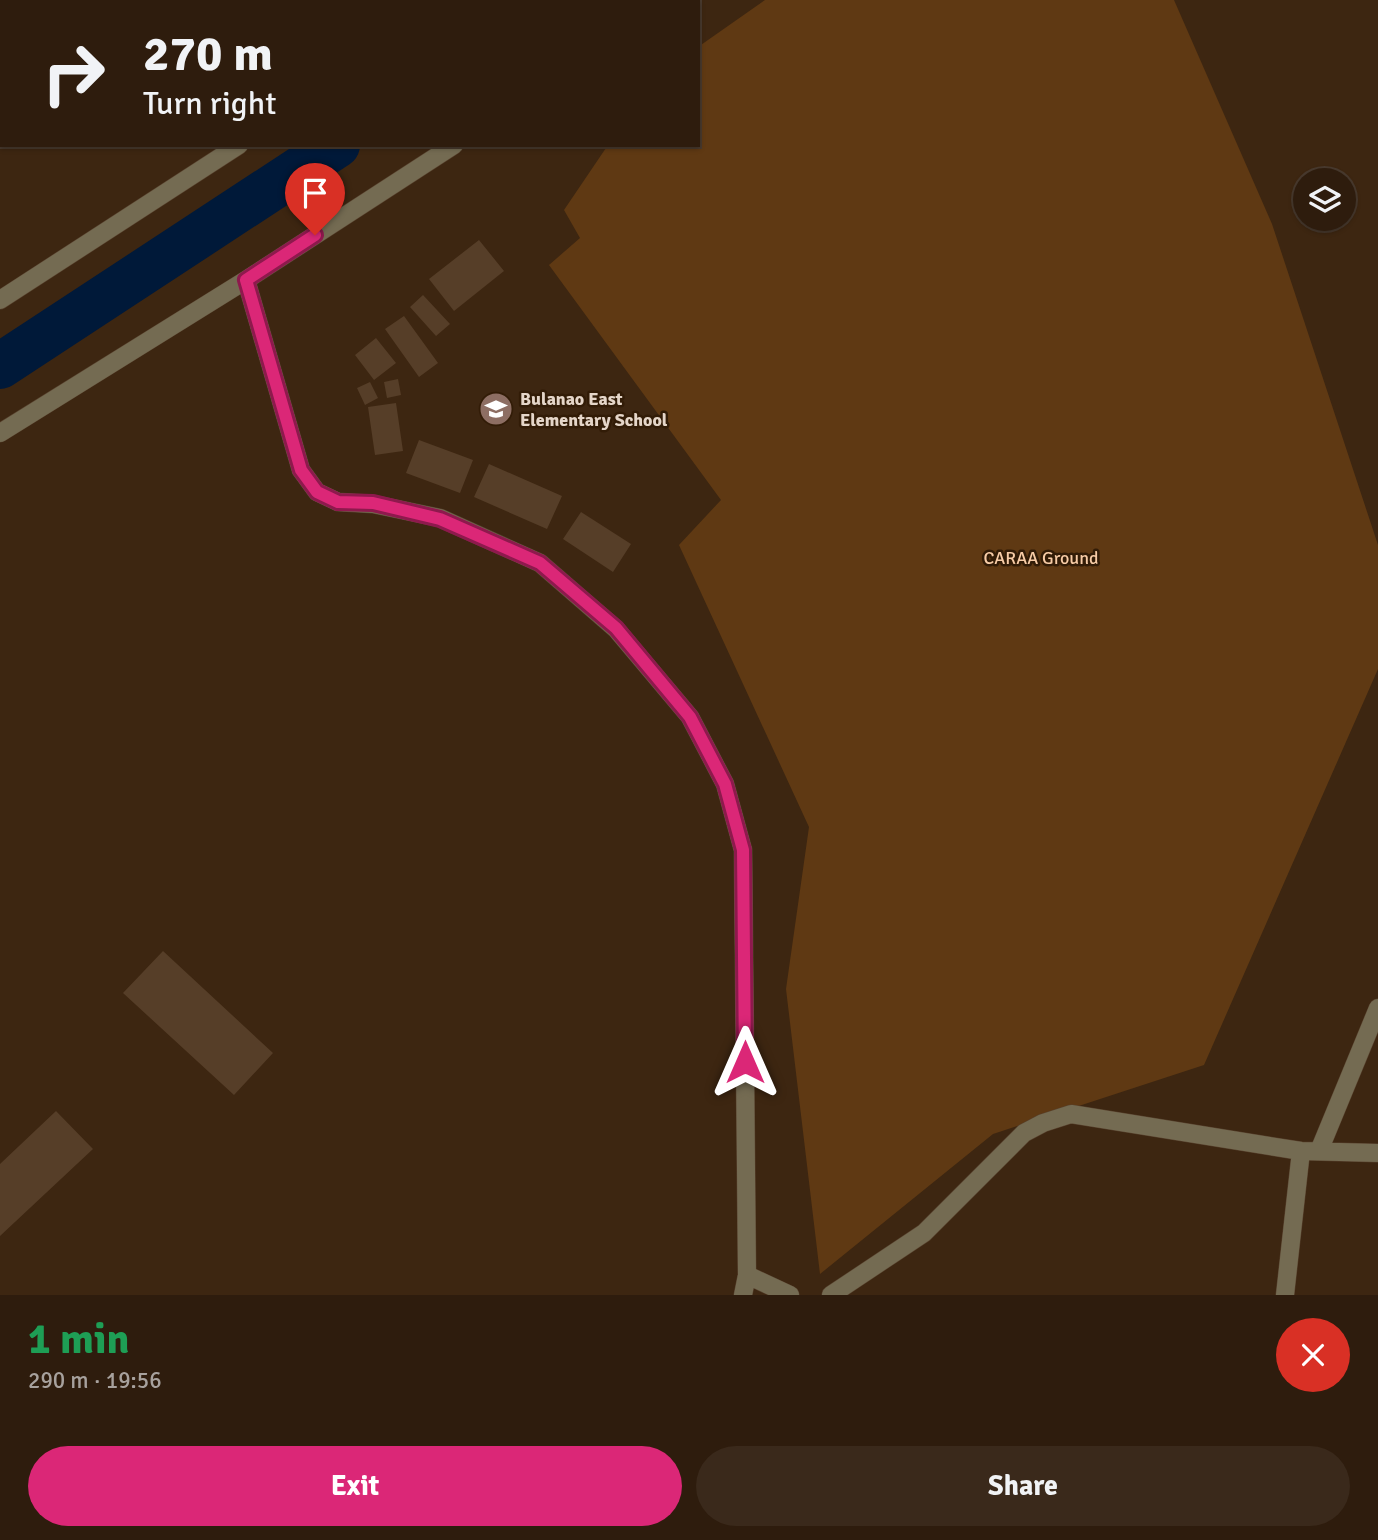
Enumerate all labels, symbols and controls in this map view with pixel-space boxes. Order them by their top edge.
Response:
text: 270 m [143,24,273,84]
icon: right [28,28,119,119]
text: Turn right [143,84,276,123]
pin [285,163,345,235]
map controls [1293,168,1356,231]
button: layers [1293,168,1356,231]
icon: arrive [296,174,334,212]
place label: Bulanao East Elementary School [520,388,668,431]
school or university icon: Bulanao East Elementary School [477,390,515,428]
park label: CARAA Ground [983,547,1099,569]
position arrow [708,1025,782,1099]
text: 1 min [28,1314,129,1365]
button: close [1276,1318,1350,1392]
text: 290 m · 19:56 [28,1366,162,1395]
button: Exit [28,1446,682,1526]
button: Share [696,1446,1350,1526]

